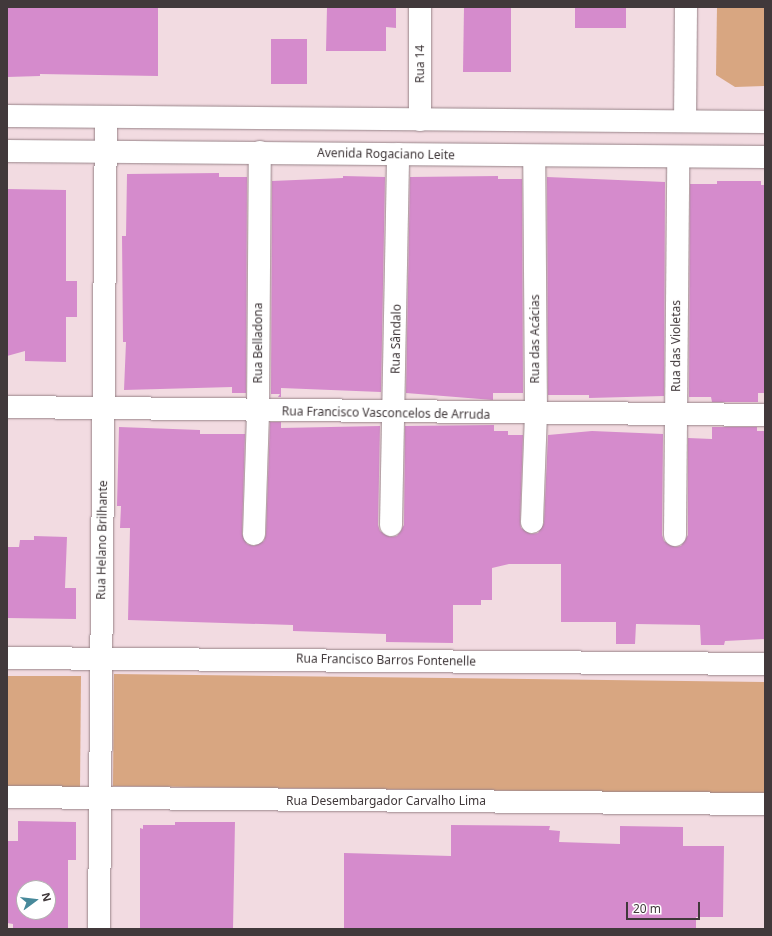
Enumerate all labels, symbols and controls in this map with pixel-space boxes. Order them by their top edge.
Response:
street label: Rua 14 [413,45,427,83]
street label: Avenida Rogaciano Leite [317,146,455,162]
street label: Rua das Acácias [528,294,542,384]
street label: Rua das Violetas [669,300,683,392]
street label: Rua Belladona [251,302,265,384]
street label: Rua Sândalo [388,304,404,374]
street label: Rua Francisco Vasconcelos de Arruda [282,404,490,422]
street label: Rua Helano Brilhante [94,480,110,600]
street label: Rua Francisco Barros Fontenelle [296,651,476,669]
street label: Rua Desembargador Carvalho Lima [286,794,486,808]
north arrow [16,880,56,920]
text: N [39,891,56,903]
scale bar [628,894,702,920]
text: 20 m [633,900,661,917]

